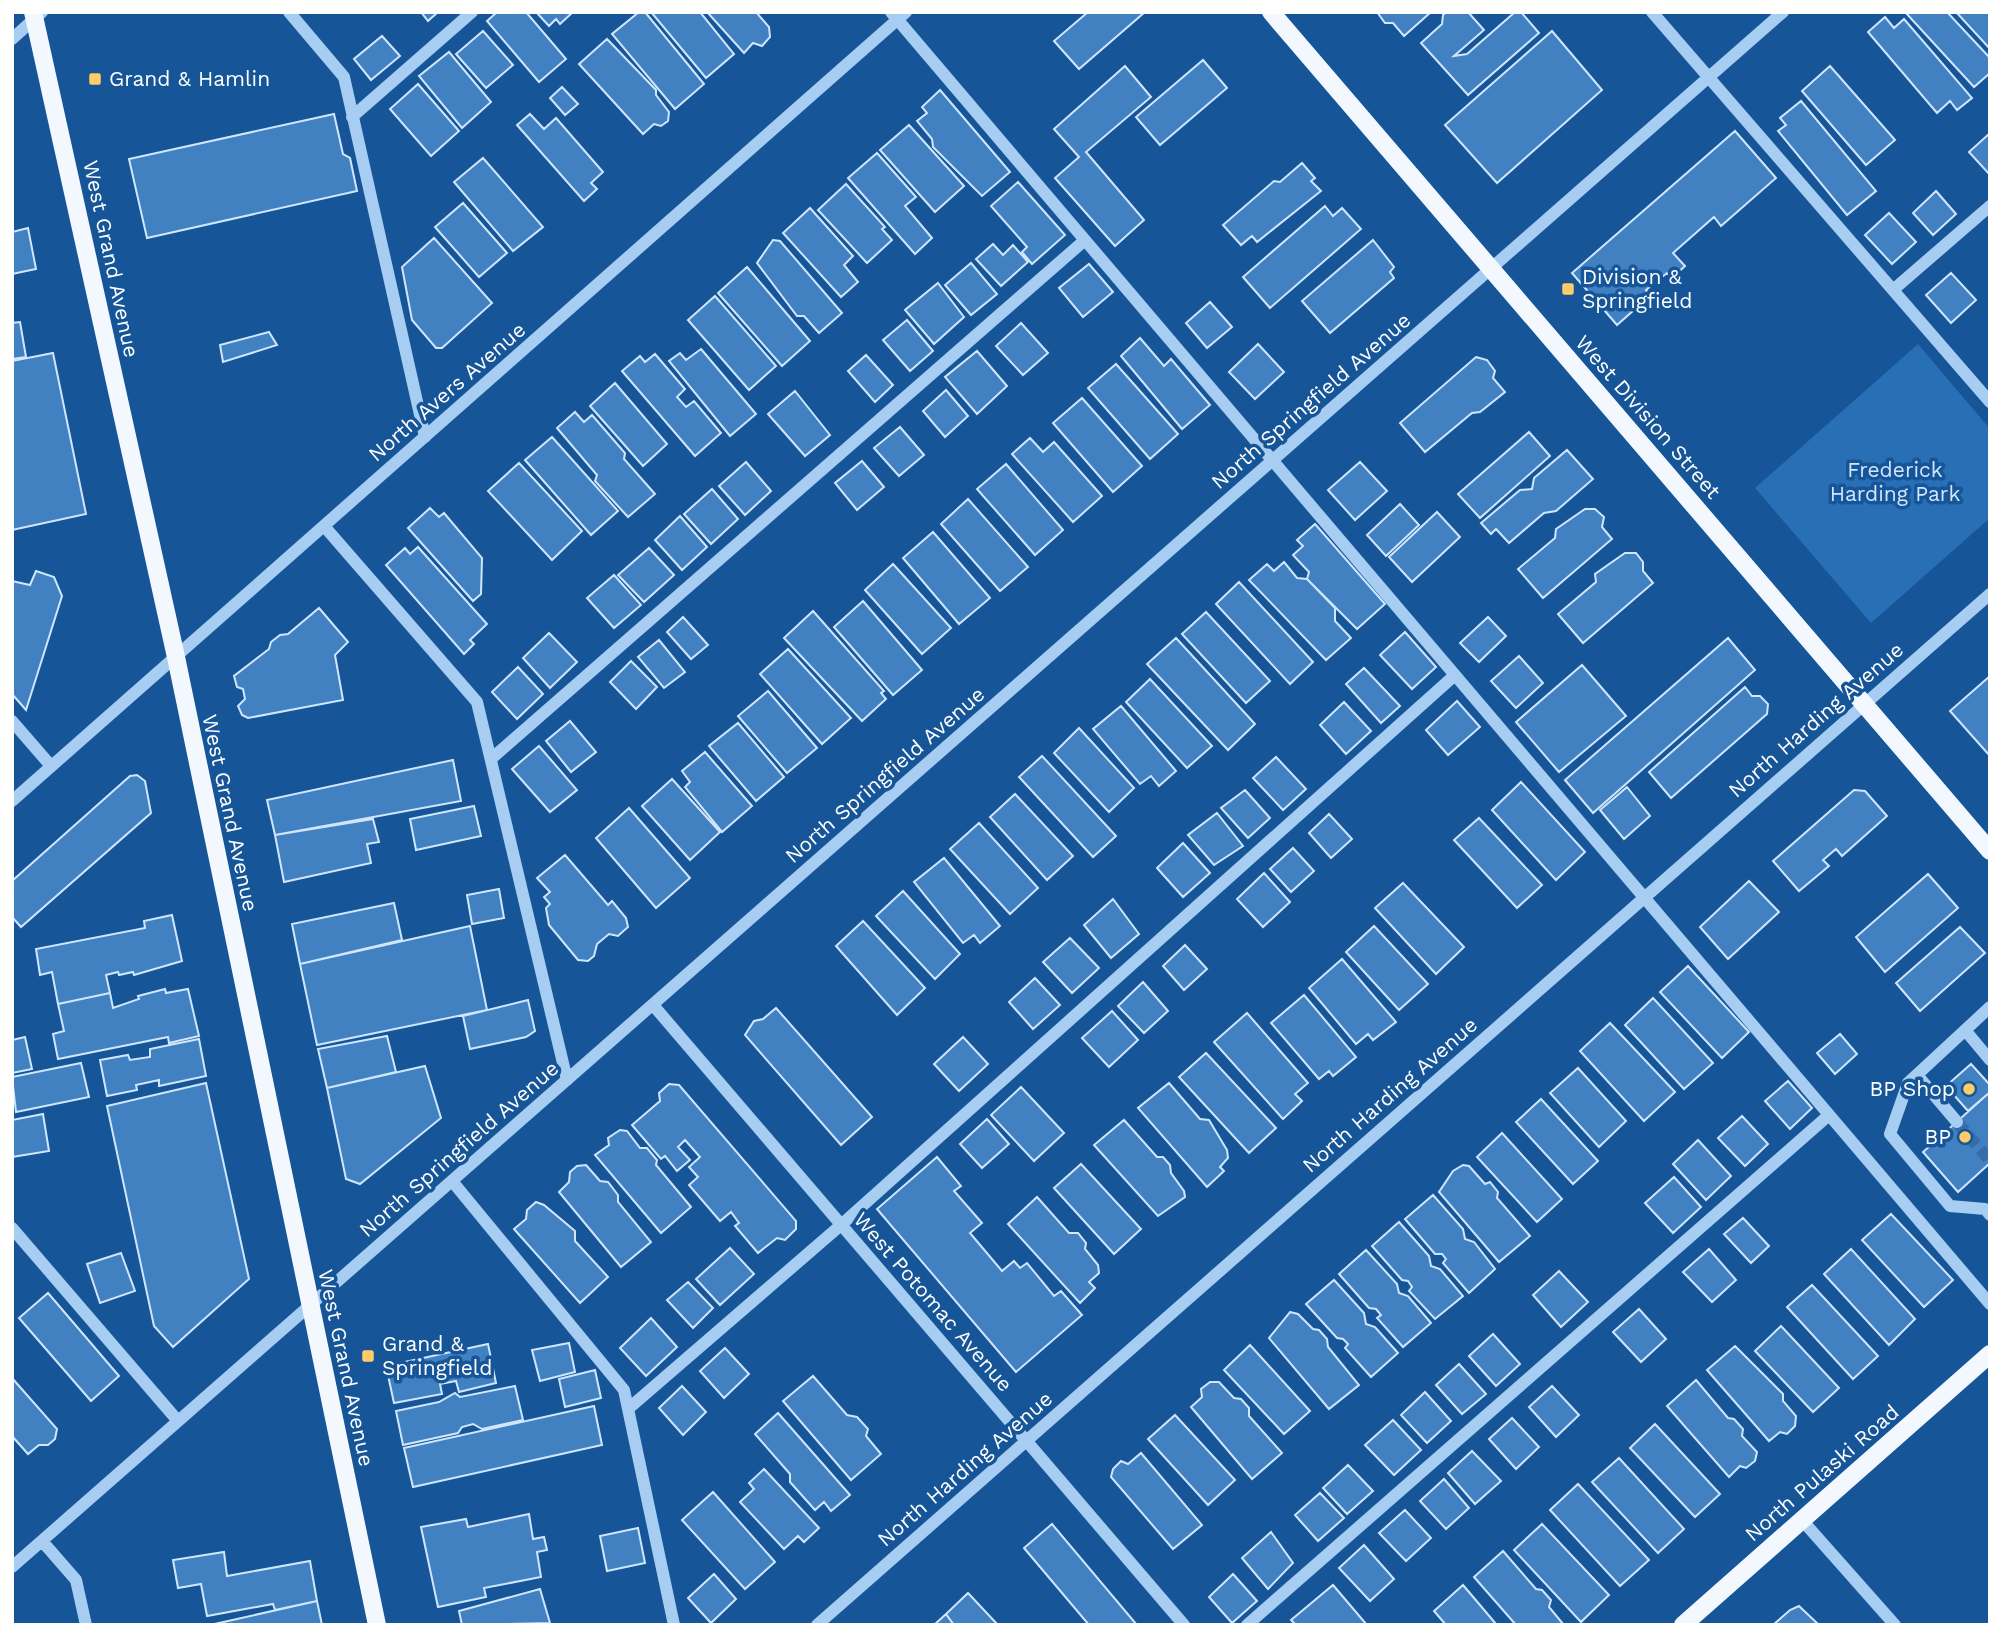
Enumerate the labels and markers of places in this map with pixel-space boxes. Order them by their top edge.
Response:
place label: Grand & Hamlin [109,66,270,91]
marker: Grand & Hamlin [87,71,103,87]
place label: Division & Springfield [1582,264,1692,313]
marker: Division & Springfield [1560,281,1576,297]
place label: BP Shop [1870,1076,1955,1101]
marker: BP Shop [1961,1081,1977,1097]
place label: BP [1924,1124,1951,1149]
marker: BP [1957,1129,1973,1145]
place label: Grand & Springfield [382,1331,492,1380]
marker: Grand & Springfield [360,1348,376,1364]

